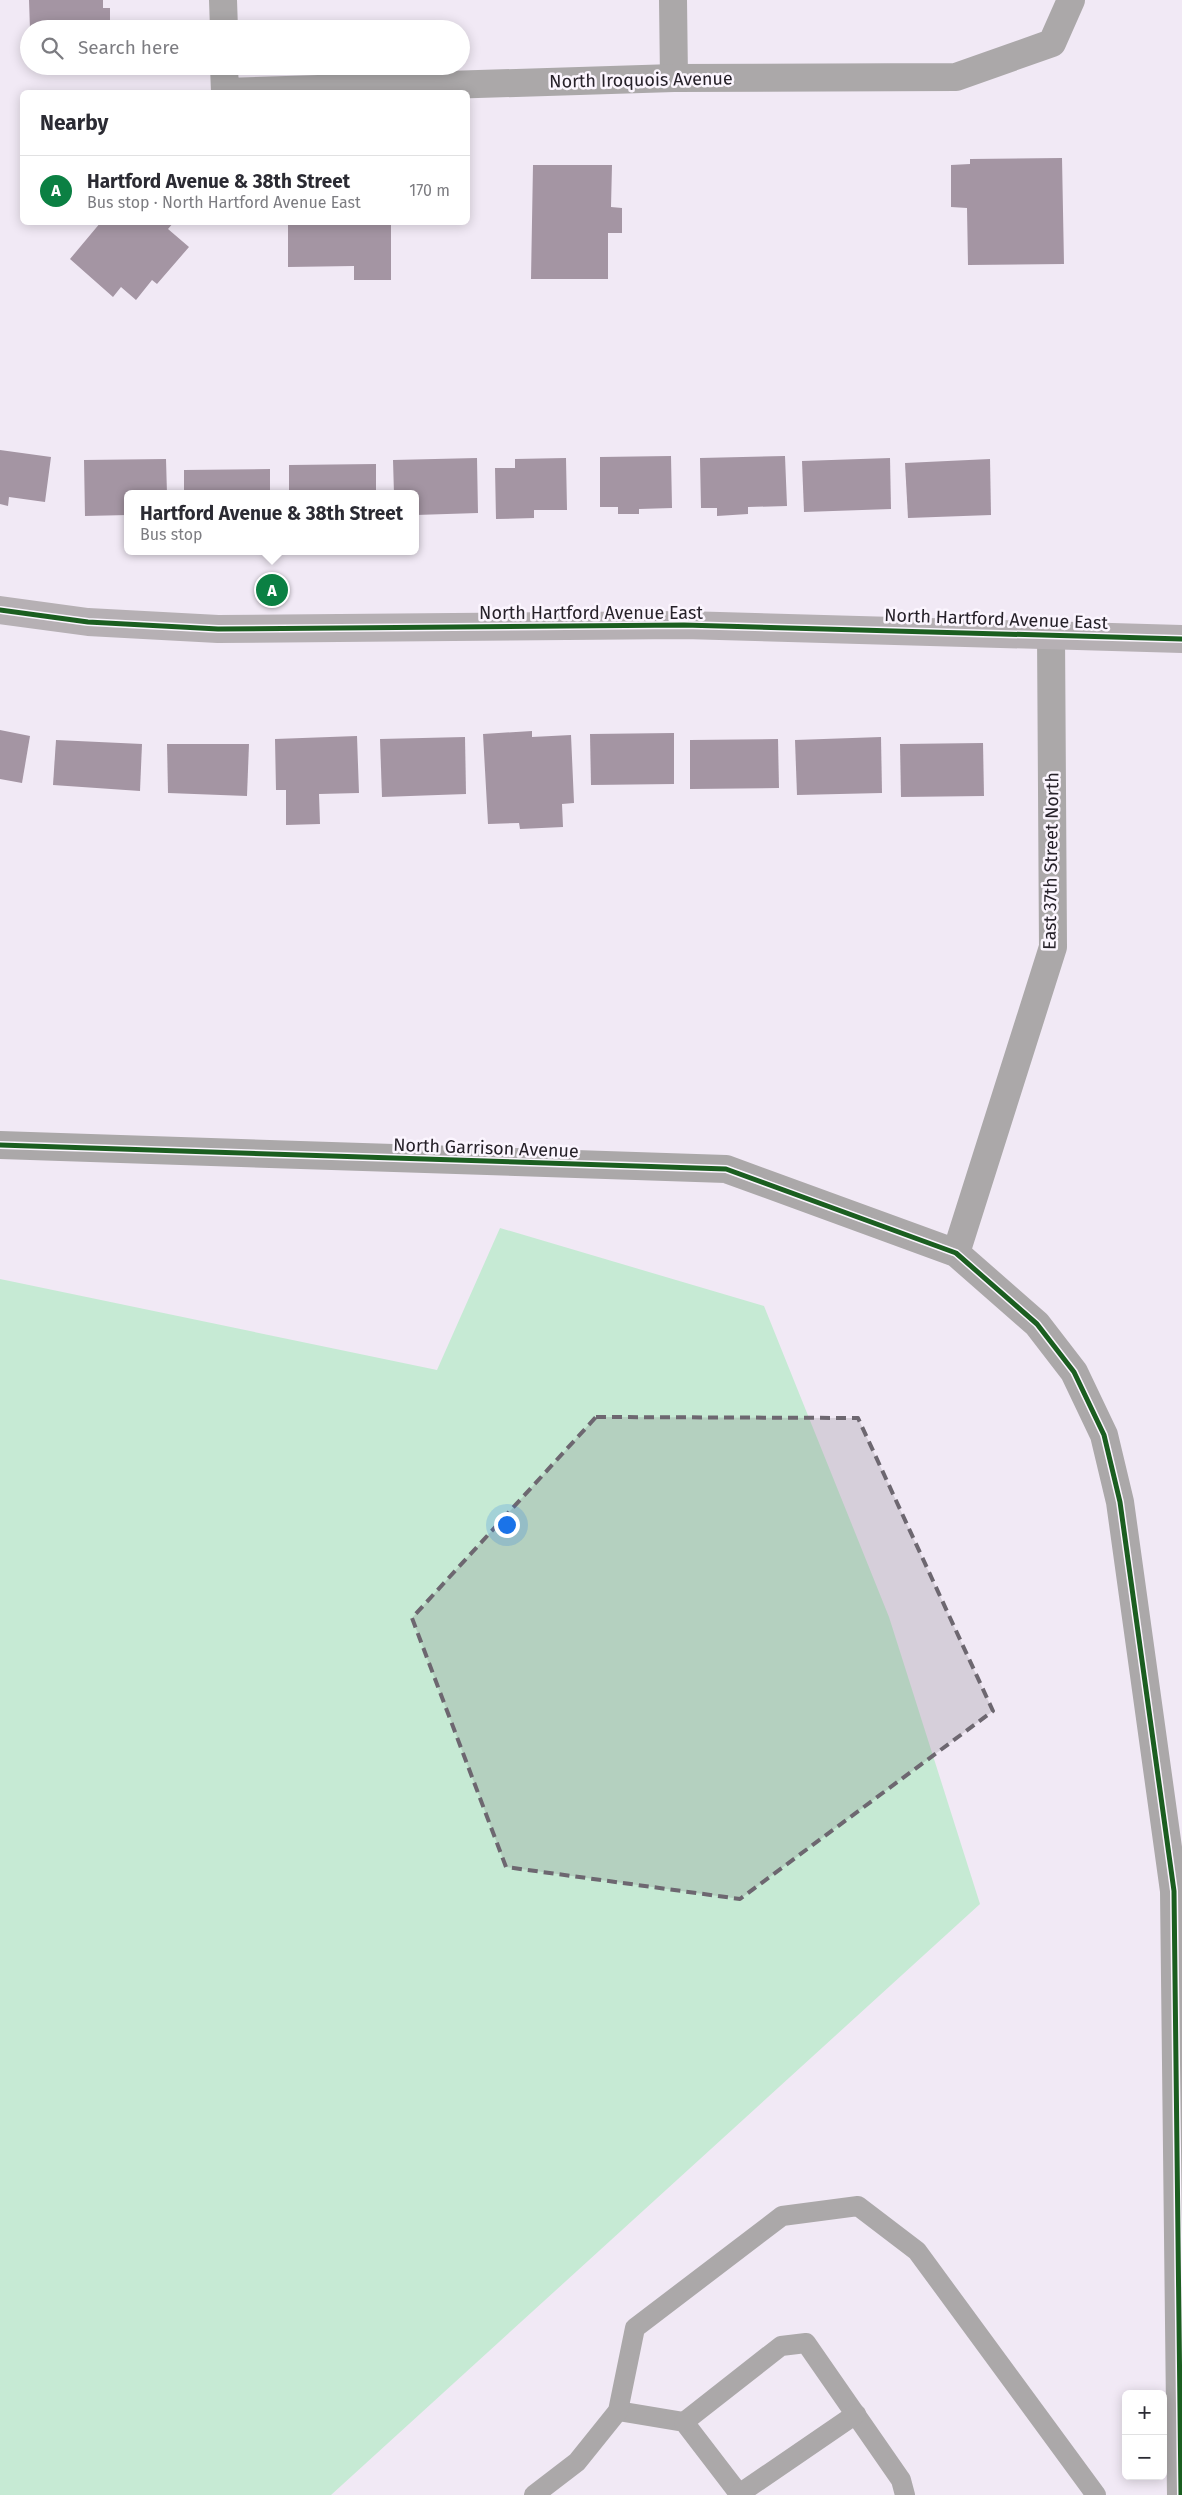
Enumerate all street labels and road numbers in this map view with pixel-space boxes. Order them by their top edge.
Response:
street label: North Iroquois Avenue [549,67,733,93]
street label: North Hartford Avenue East [479,602,703,624]
street label: North Hartford Avenue East [884,604,1109,634]
street label: East 37th Street North [1038,772,1064,950]
street label: North Garrison Avenue [393,1134,579,1162]

